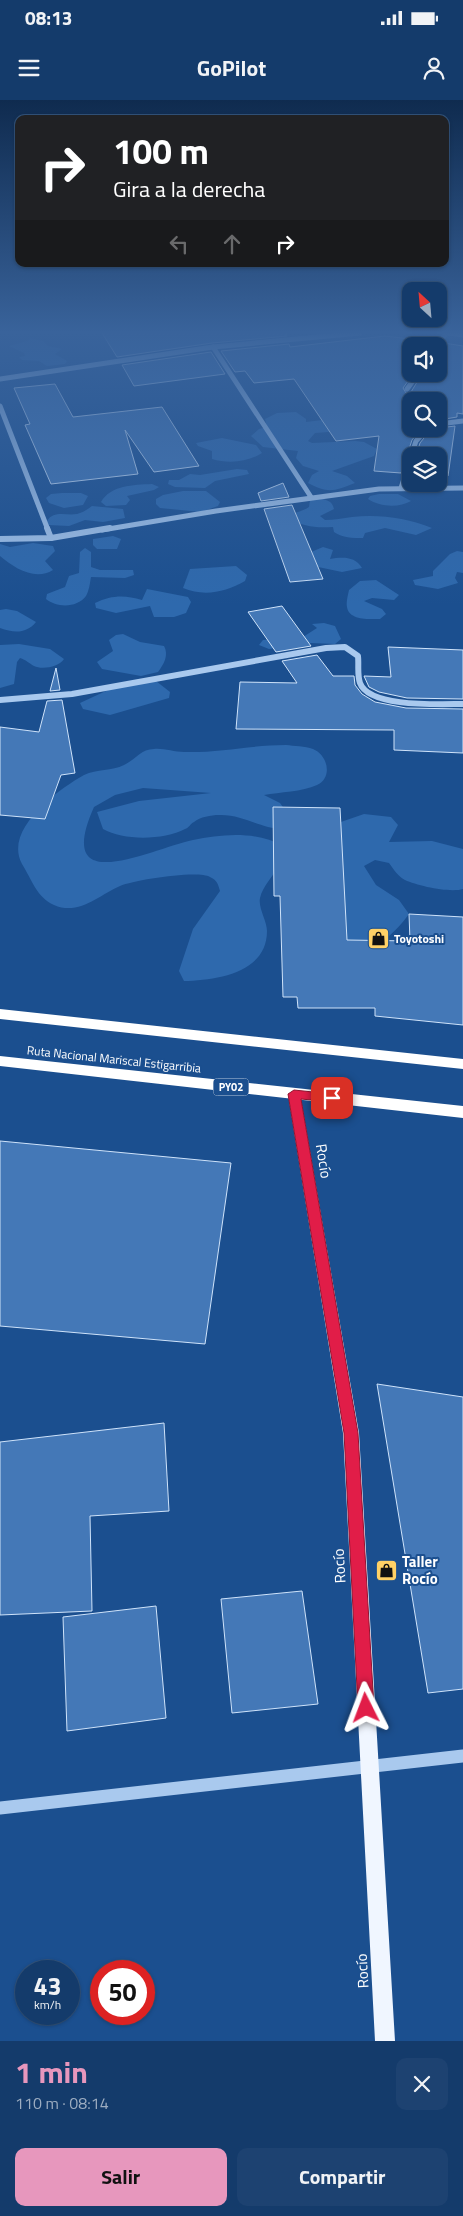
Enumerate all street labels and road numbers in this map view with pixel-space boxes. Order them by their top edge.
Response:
street label: Ruta Nacional Mariscal Estigarribia [26,1040,202,1078]
road number: PY02 [214,1079,248,1096]
street label: Rocío [310,1142,338,1180]
street label: Rocío [327,1548,351,1584]
street label: Rocío [350,1953,374,1989]

